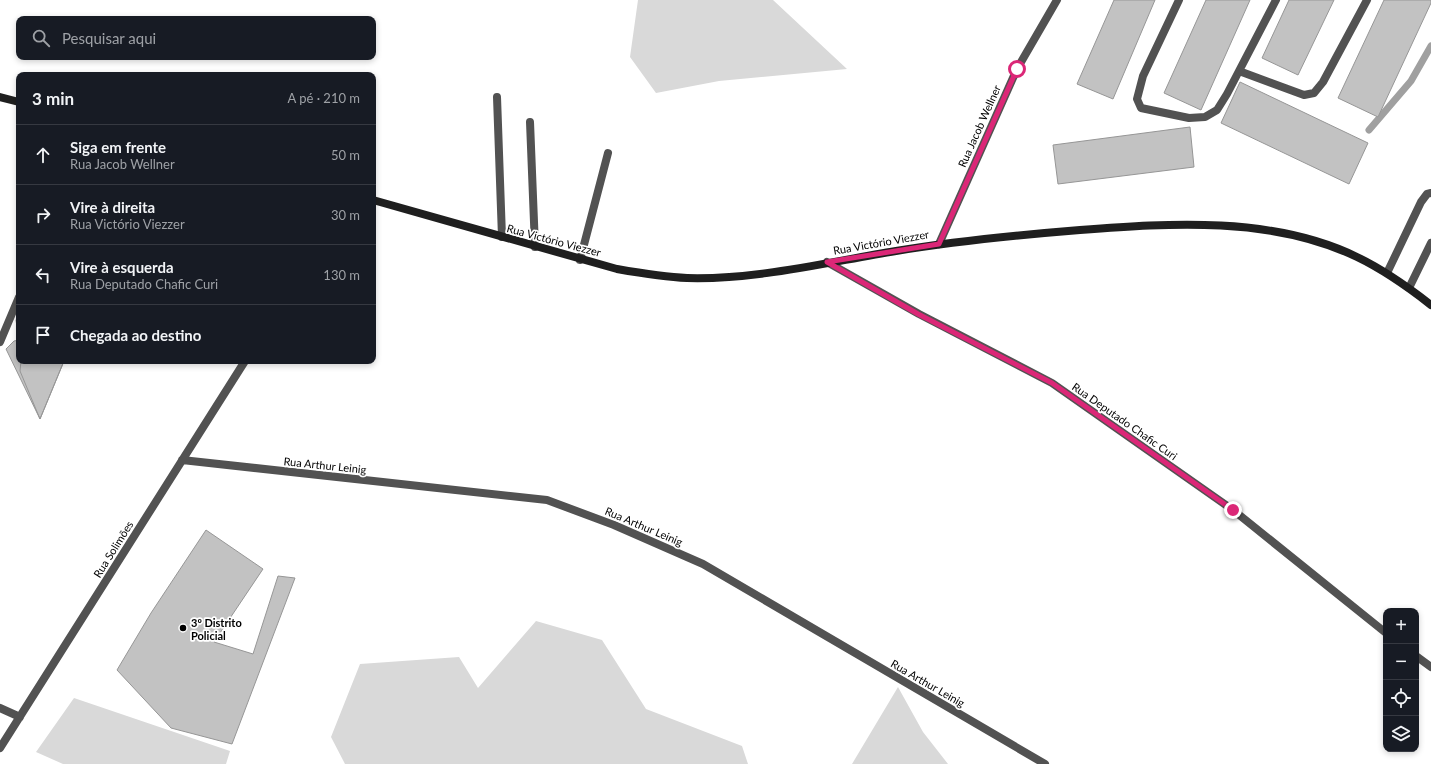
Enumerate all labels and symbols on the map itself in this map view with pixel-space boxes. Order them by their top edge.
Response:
route start [1008,60,1026,78]
street label: Rua Jacob Wellner [955,83,1003,169]
street label: Rua Victório Viezzer [505,221,603,259]
street label: Rua Victório Viezzer [832,227,930,257]
street label: Rua Deputado Chafic Curi [1070,380,1180,462]
street label: Rua Arthur Leinig [283,454,367,476]
route end [1224,501,1242,519]
street label: Rua Arthur Leinig [603,504,685,548]
street label: Rua Solimões [90,518,136,580]
place label: 3º Distrito Policial [191,616,242,642]
marker: 3º Distrito Policial [178,623,188,633]
street label: Rua Arthur Leinig [889,657,967,710]

